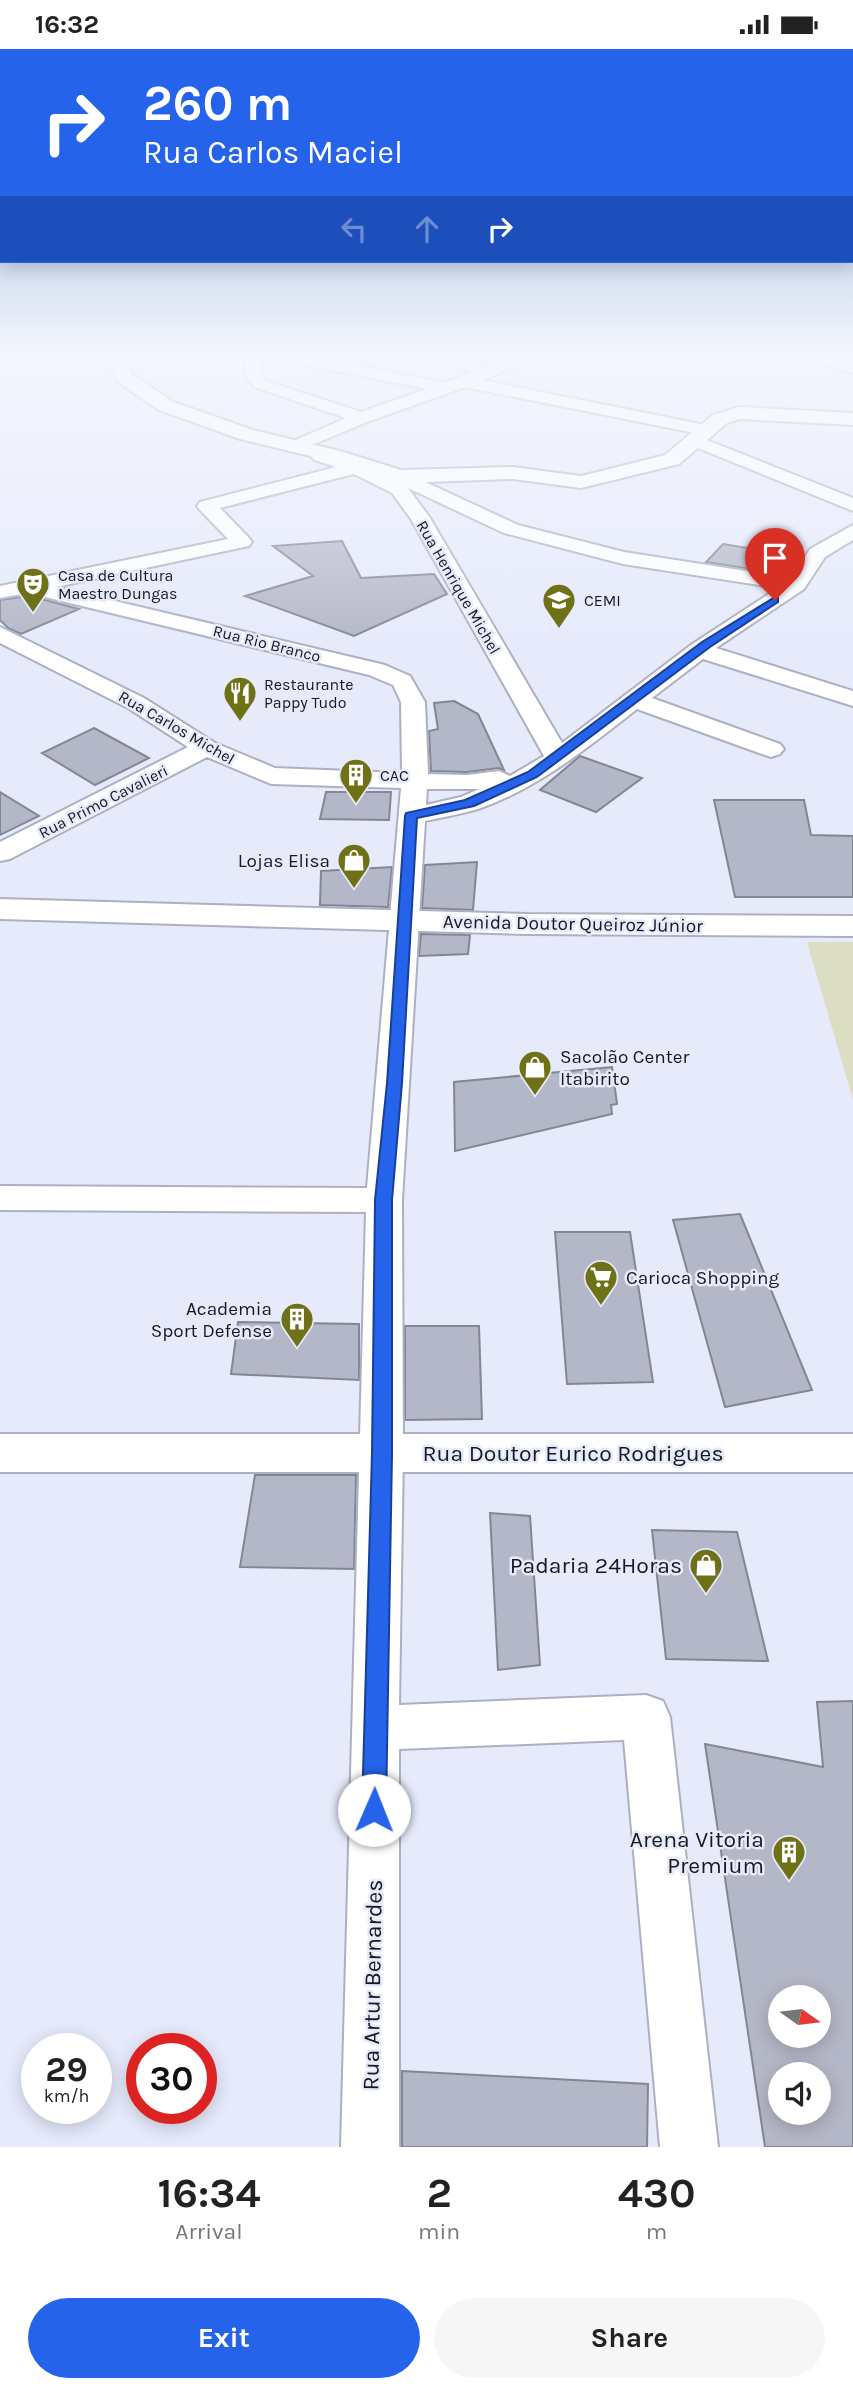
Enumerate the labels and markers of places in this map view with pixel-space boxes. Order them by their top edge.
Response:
pin [745,528,805,600]
theatre icon: Casa de Cultura Maestro Dungas [14,565,52,614]
place label: Casa de Cultura Maestro Dungas [58,566,177,603]
school or university icon: CEMI [540,581,578,630]
place label: CEMI [584,591,621,610]
restaurant icon: Restaurante Pappy Tudo [221,674,259,723]
place label: Restaurante Pappy Tudo [264,675,353,712]
building icon: CAC [337,756,375,805]
place label: CAC [380,766,409,785]
shop icon: Lojas Elisa [335,841,373,890]
place label: Lojas Elisa [238,850,330,872]
place label: Sacolão Center Itabirito [560,1046,690,1090]
shop icon: Sacolão Center Itabirito [516,1048,554,1097]
supermarket icon: Carioca Shopping [582,1258,620,1307]
place label: Carioca Shopping [626,1267,779,1289]
place label: Academia Sport Defense [151,1298,272,1342]
building icon: Academia Sport Defense [278,1300,316,1349]
shop icon: Padaria 24Horas [687,1546,725,1595]
place label: Padaria 24Horas [510,1552,682,1579]
place label: Arena Vitoria Premium [630,1826,764,1879]
building icon: Arena Vitoria Premium [770,1833,808,1882]

